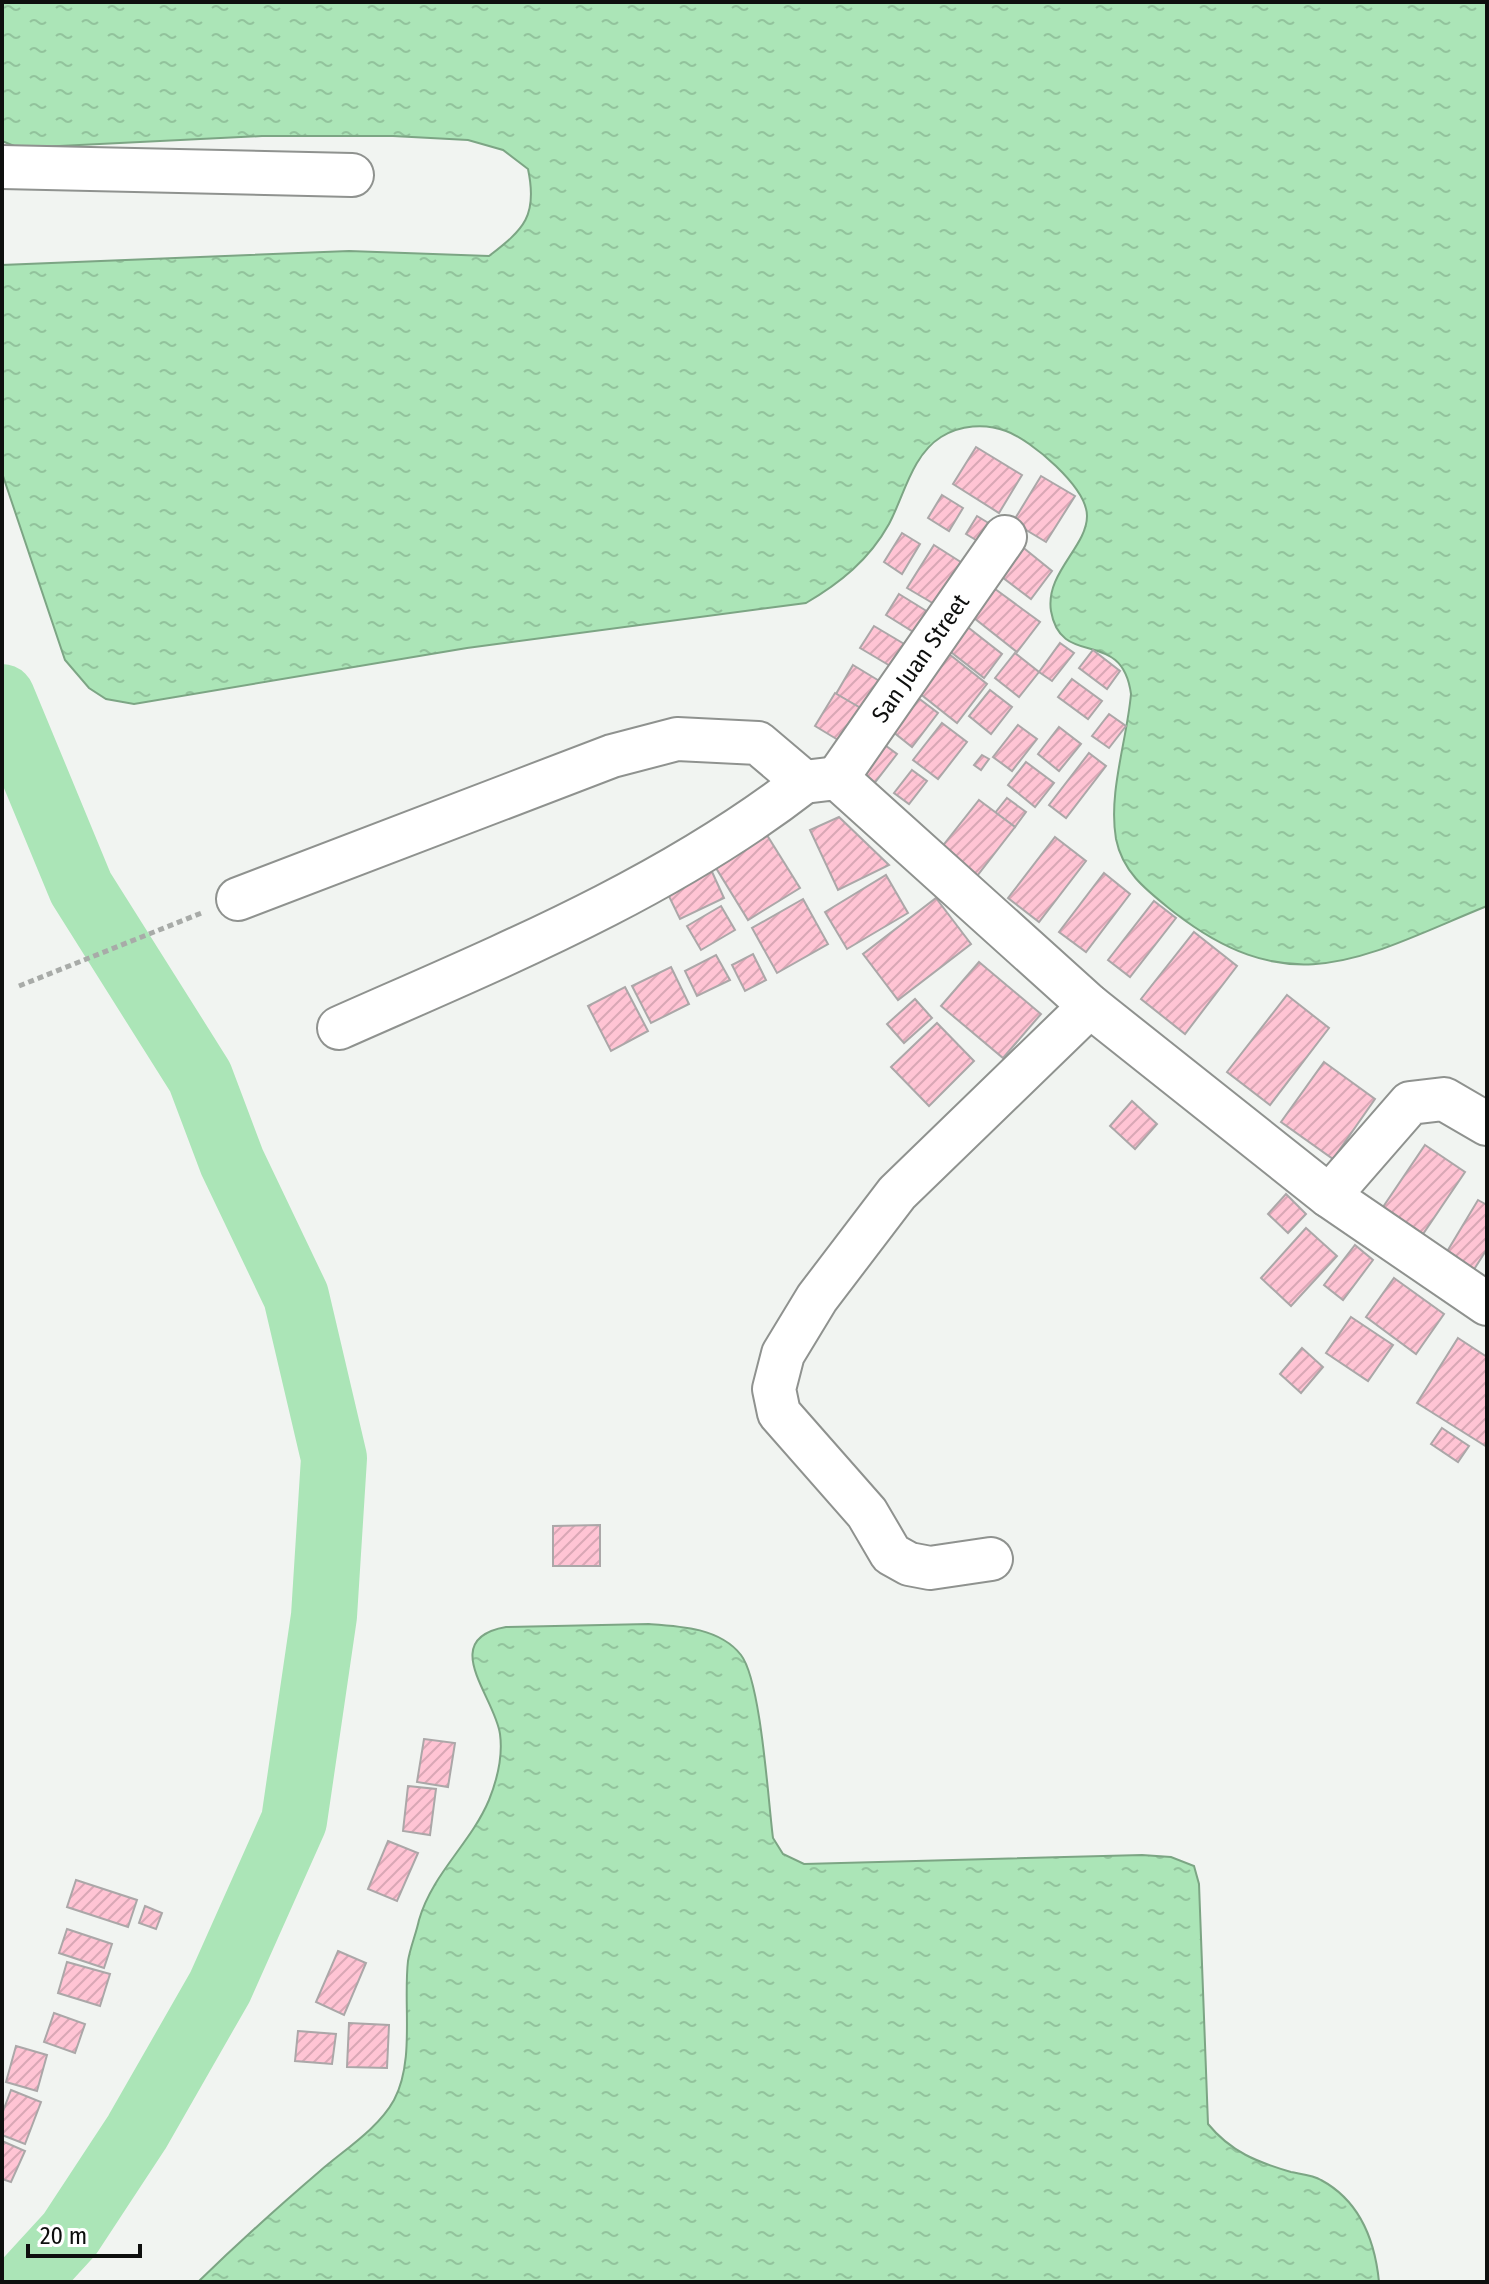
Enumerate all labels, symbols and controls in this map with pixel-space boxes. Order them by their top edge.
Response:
street label: San Juan Street [866,588,975,728]
scale bar [28,2208,140,2258]
text: 20 m [40,2222,87,2250]

